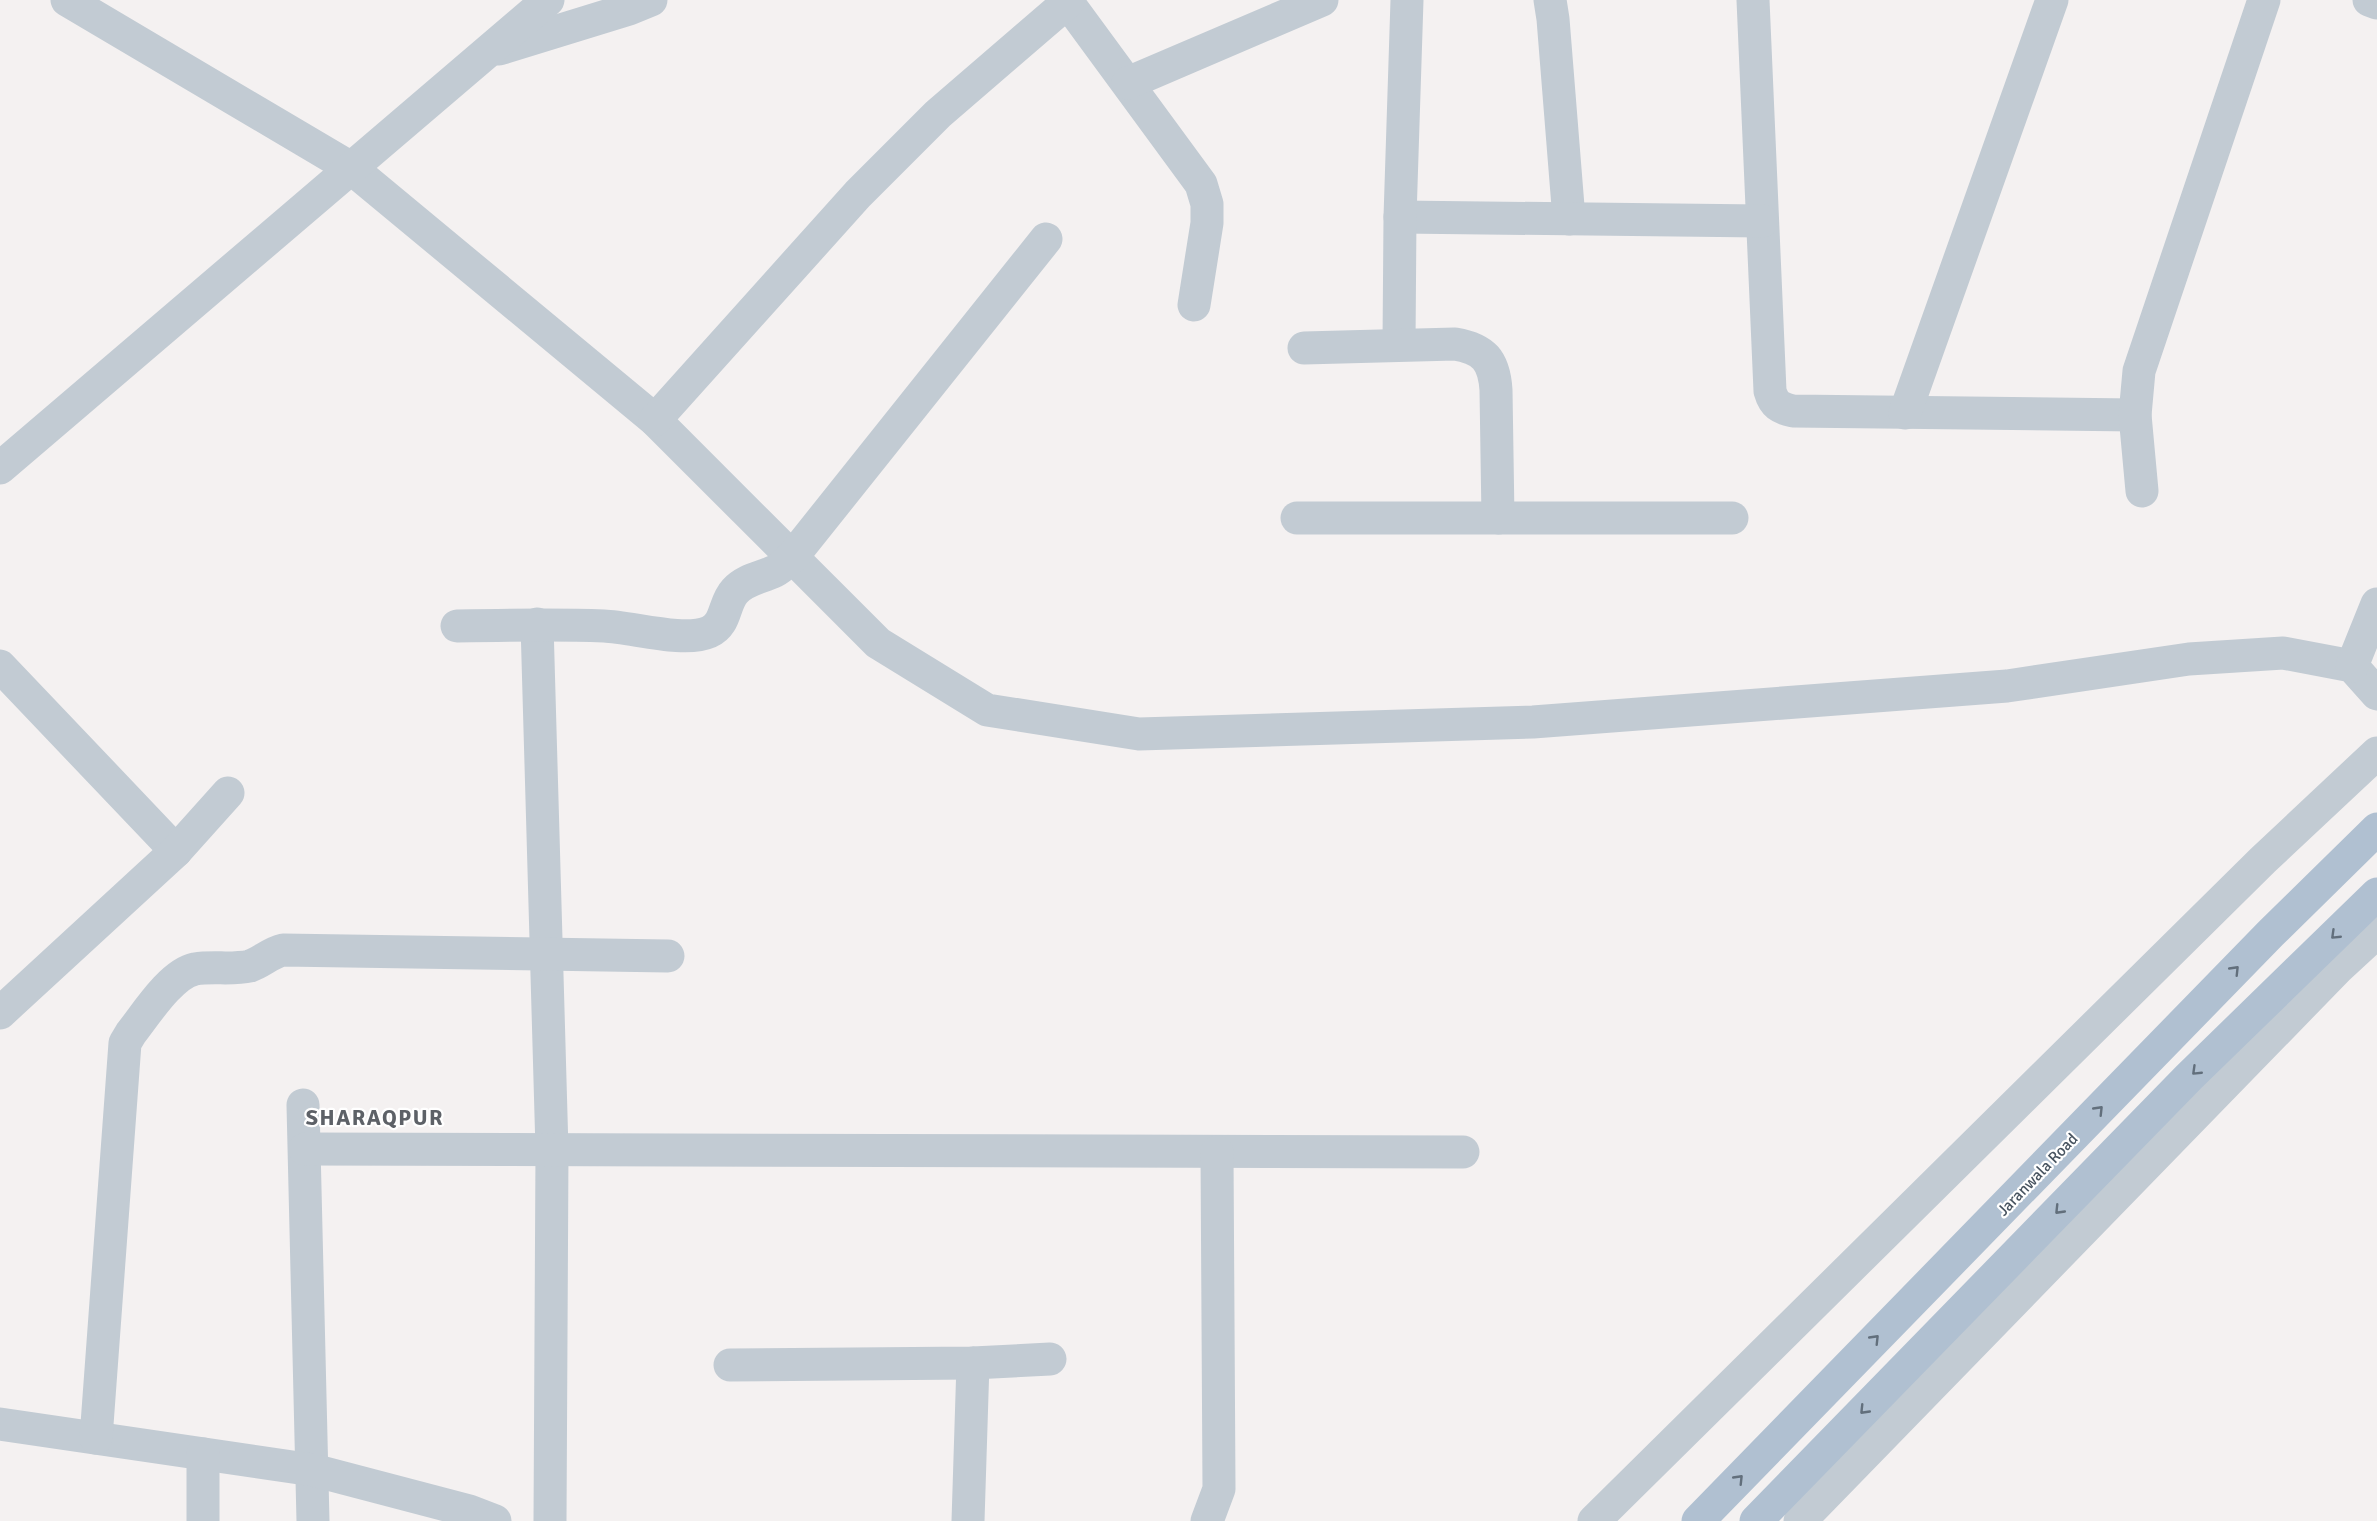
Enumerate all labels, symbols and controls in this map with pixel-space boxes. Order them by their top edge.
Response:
one-way arrow [2332,927,2343,938]
one-way arrow [2228,967,2239,978]
one-way arrow [2192,1064,2202,1075]
district label: SHARAQPUR [306,1104,444,1131]
one-way arrow [2092,1106,2103,1117]
street label: Jaranwala Road [1993,1129,2082,1220]
one-way arrow [2056,1203,2067,1214]
one-way arrow [1868,1336,1879,1347]
one-way arrow [1861,1402,1872,1413]
one-way arrow [1732,1476,1743,1486]

